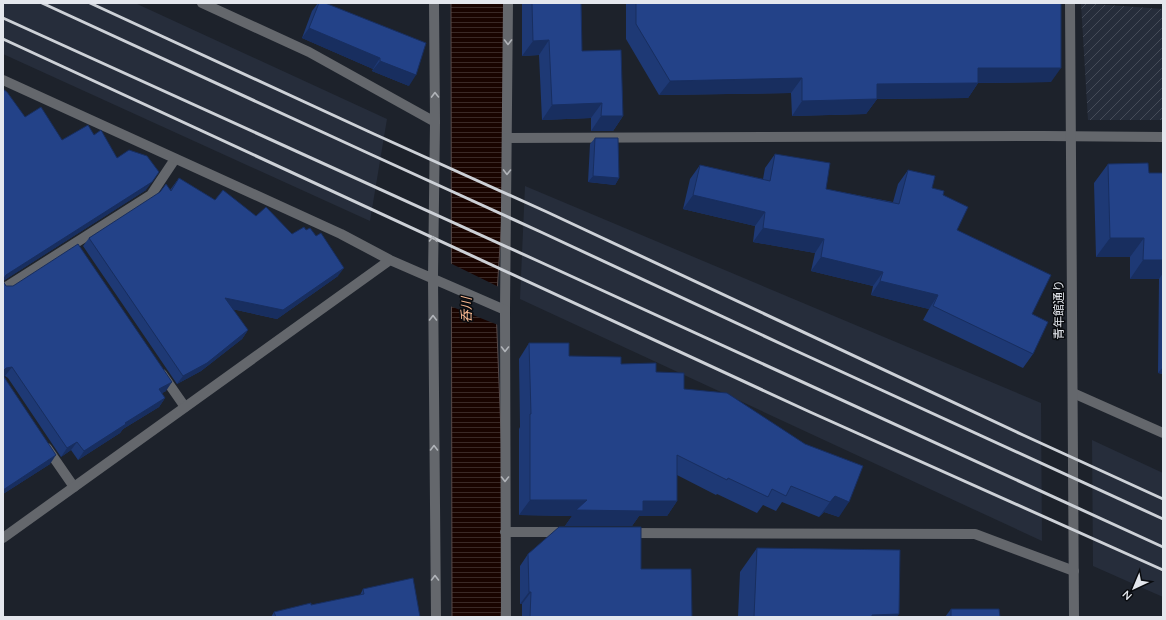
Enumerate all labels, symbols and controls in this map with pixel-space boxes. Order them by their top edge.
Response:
one-way arrow [504,39,512,45]
one-way arrow [431,92,439,98]
one-way arrow [503,169,511,175]
one-way arrow [429,236,438,242]
street label: 青年館通り [1051,280,1066,340]
water label: 呑川 [458,295,474,323]
one-way arrow [429,315,437,321]
one-way arrow [501,346,509,352]
one-way arrow [430,445,438,451]
one-way arrow [501,476,509,482]
north arrow [1114,568,1154,608]
one-way arrow [431,575,439,581]
text: N [1119,587,1135,603]

